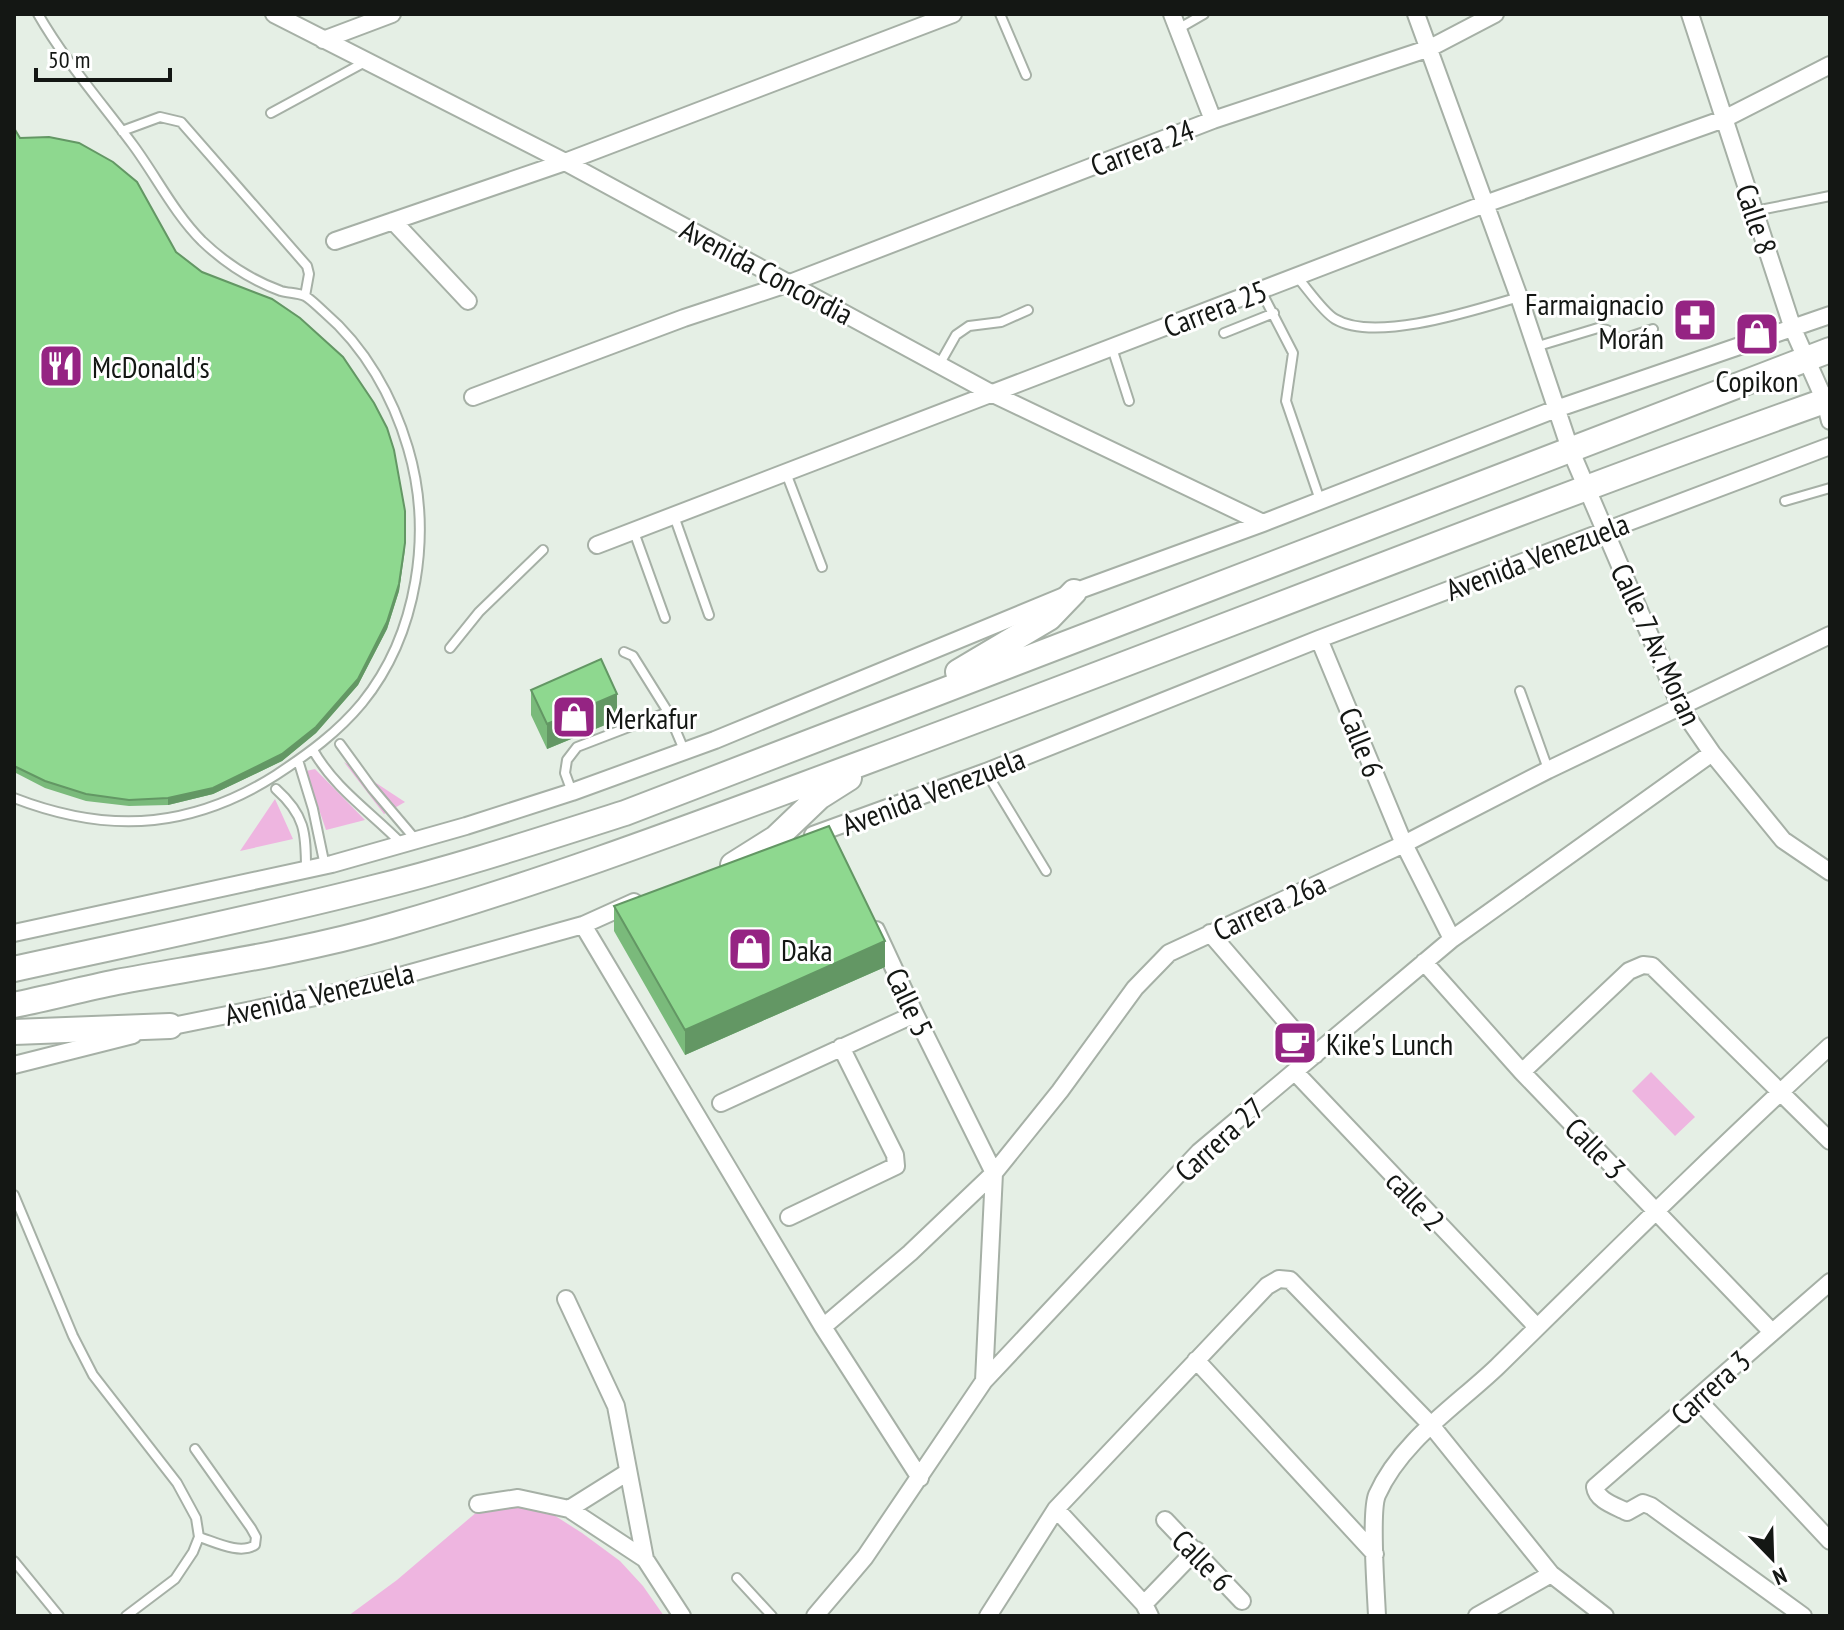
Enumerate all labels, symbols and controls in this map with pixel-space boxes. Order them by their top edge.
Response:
scale bar [36,32,170,82]
text: 50 m [48,44,90,75]
street label: Carrera 24 [1085,109,1199,185]
street label: Calle 8 [1727,179,1787,259]
street label: Avenida Concordia [674,209,860,333]
street label: Carrera 25 [1158,270,1272,346]
place label: Farmaignacio Morán [1525,284,1664,357]
pharmacy icon: Farmaignacio Morán [1671,296,1719,344]
shop icon: Copikon [1733,310,1781,358]
restaurant icon: McDonald's [37,342,85,390]
place label: McDonald's [92,347,210,386]
place label: Copikon [1716,361,1798,400]
street label: Avenida Venezuela [1440,503,1634,609]
street label: Calle 7 Av. Moran [1603,557,1711,731]
shop icon: Merkafur [550,693,598,741]
place label: Merkafur [605,698,698,737]
street label: Calle 6 [1331,702,1393,782]
street label: Avenida Venezuela [836,738,1030,844]
street label: Carrera 26a [1206,863,1332,949]
shop icon: Daka [726,925,774,973]
place label: Daka [781,930,832,969]
street label: Avenida Venezuela [221,952,417,1034]
street label: Calle 5 [877,961,943,1043]
cafe icon: Kike's Lunch [1271,1019,1319,1067]
place label: Kike's Lunch [1326,1024,1453,1063]
street label: Carrera 27 [1166,1088,1272,1190]
street label: Calle 3 [1557,1109,1635,1187]
street label: calle 2 [1378,1161,1454,1239]
street label: Carrera 3 [1662,1341,1758,1433]
north arrow [1732,1518,1812,1598]
street label: Calle 6 [1164,1521,1242,1599]
text: N [1769,1561,1791,1592]

